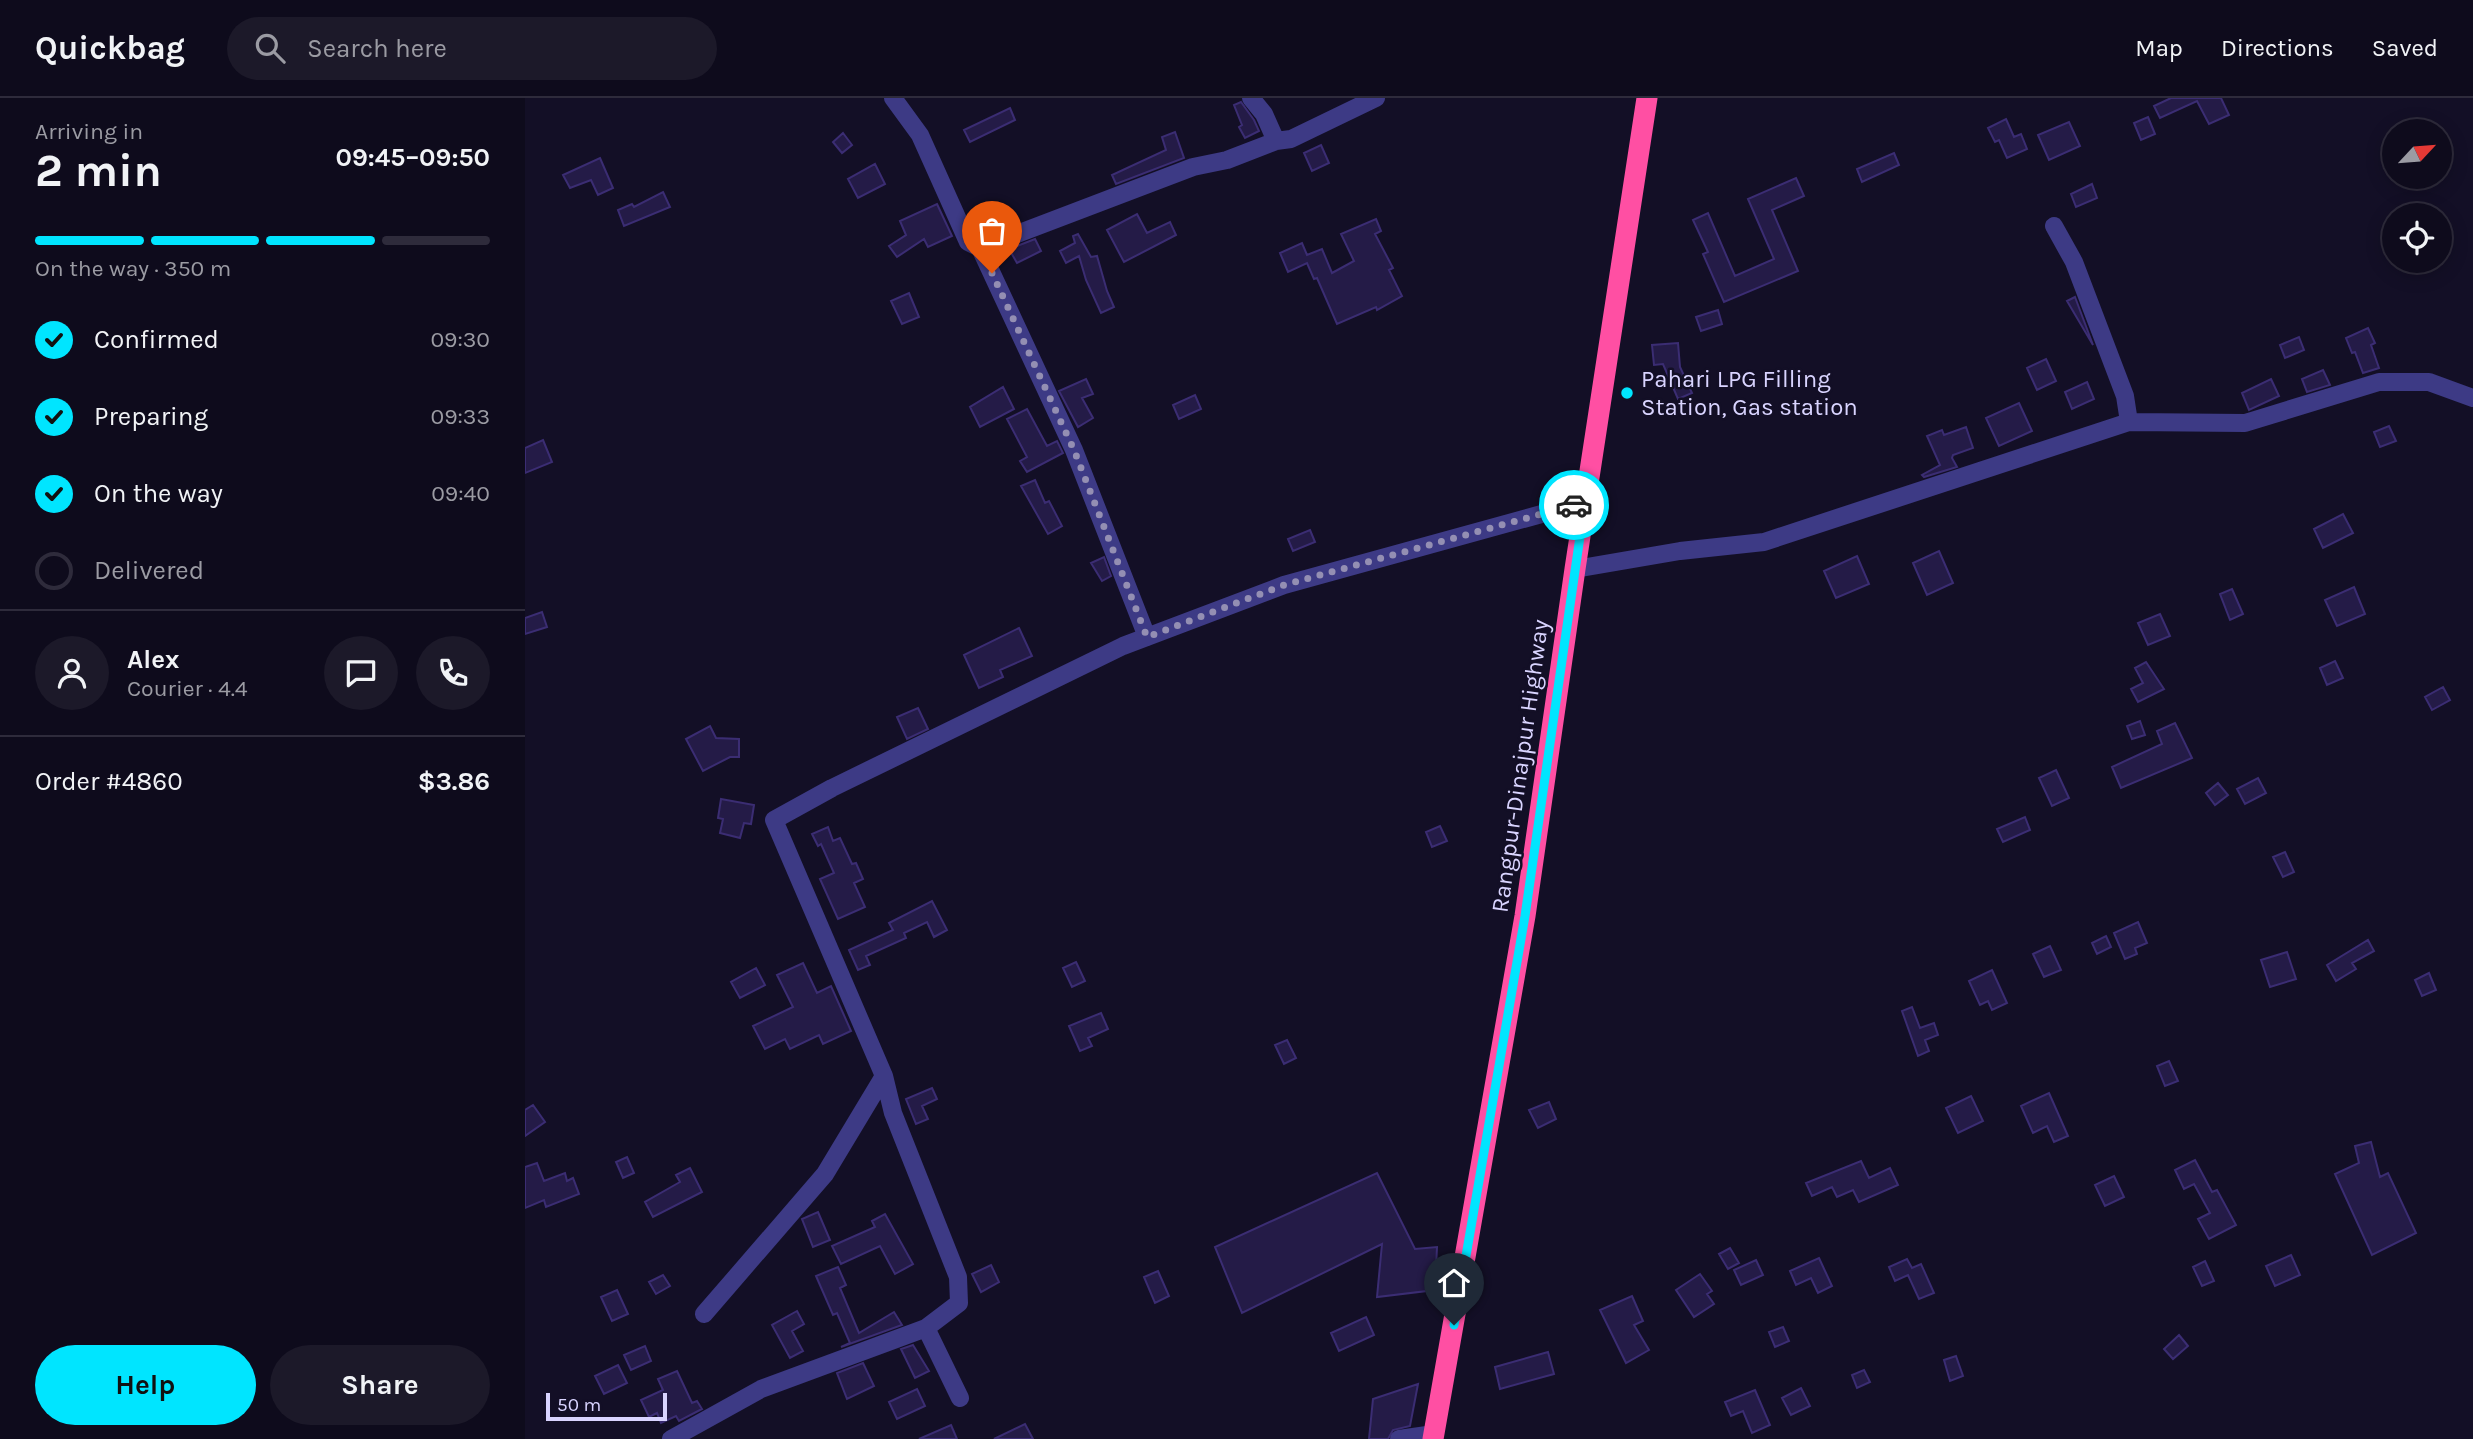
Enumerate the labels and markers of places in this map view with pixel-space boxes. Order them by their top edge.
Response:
pin [962,201,1022,273]
place label: Pahari LPG Filling Station, Gas station [1641,365,1858,421]
marker: Pahari LPG Filling Station, Gas station [1619,385,1635,401]
pin [1424,1253,1484,1325]

